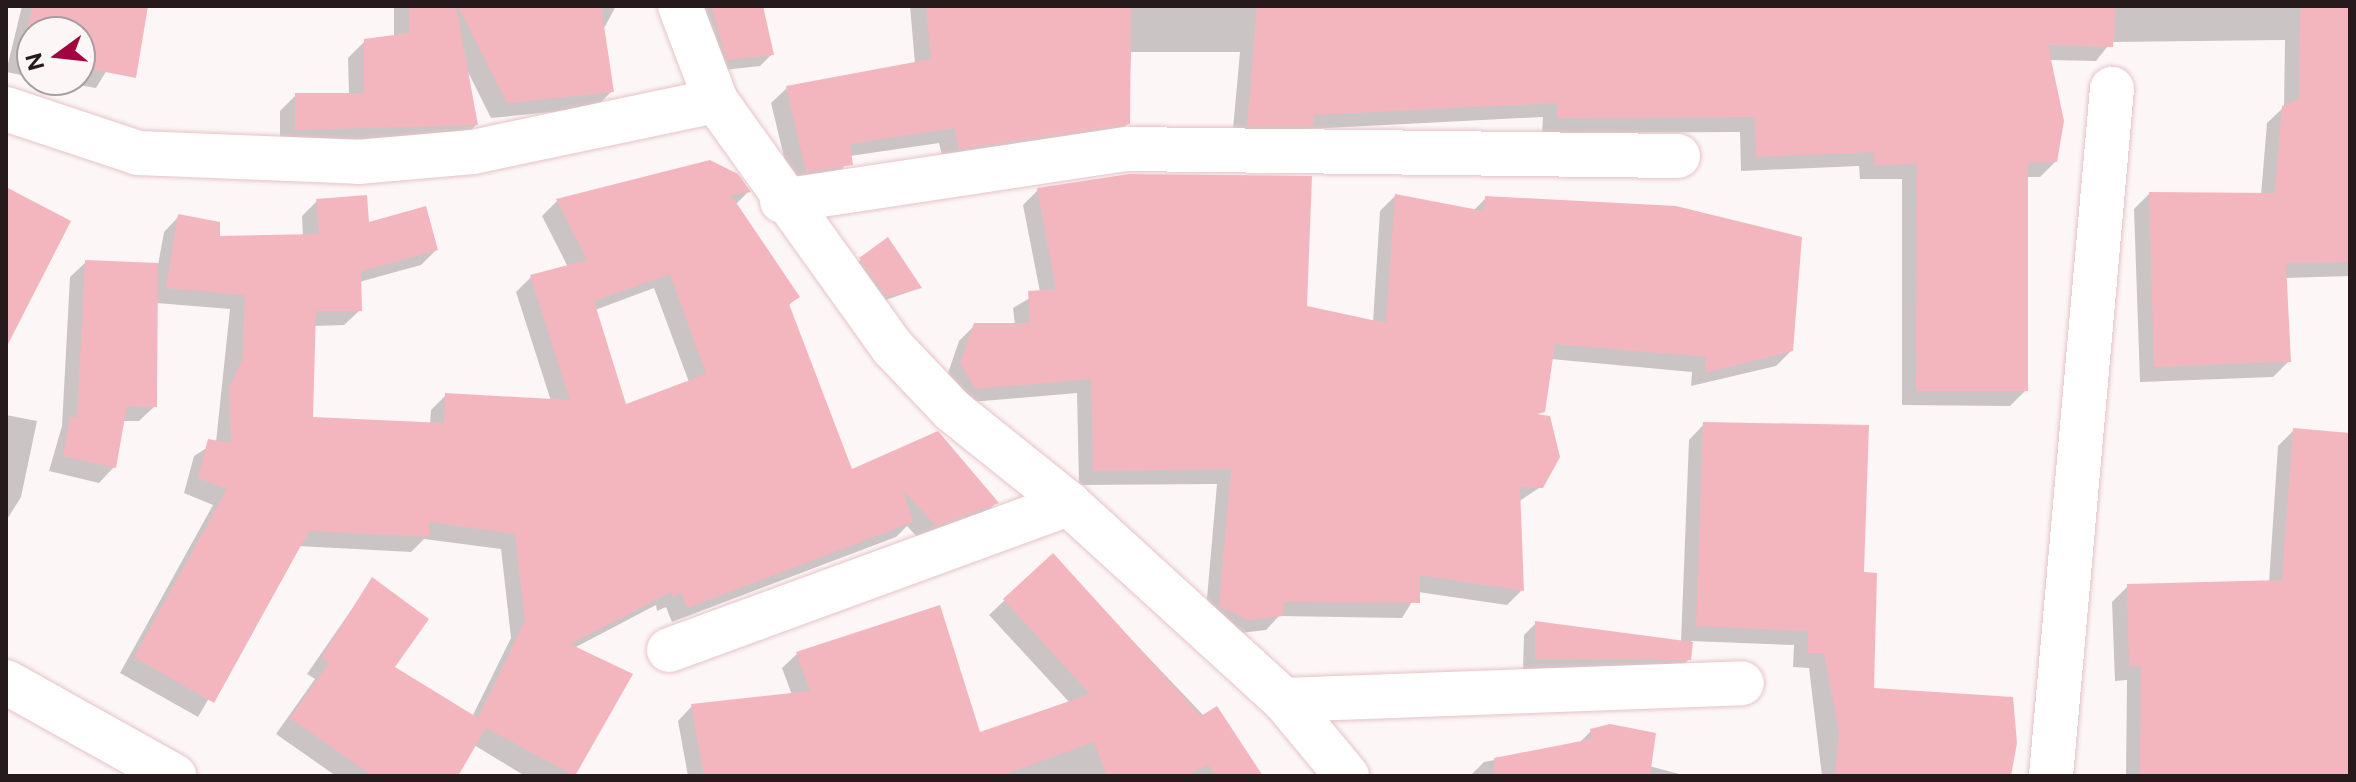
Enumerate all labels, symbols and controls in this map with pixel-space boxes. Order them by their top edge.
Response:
north arrow [16,16,96,96]
text: N [20,50,50,73]

